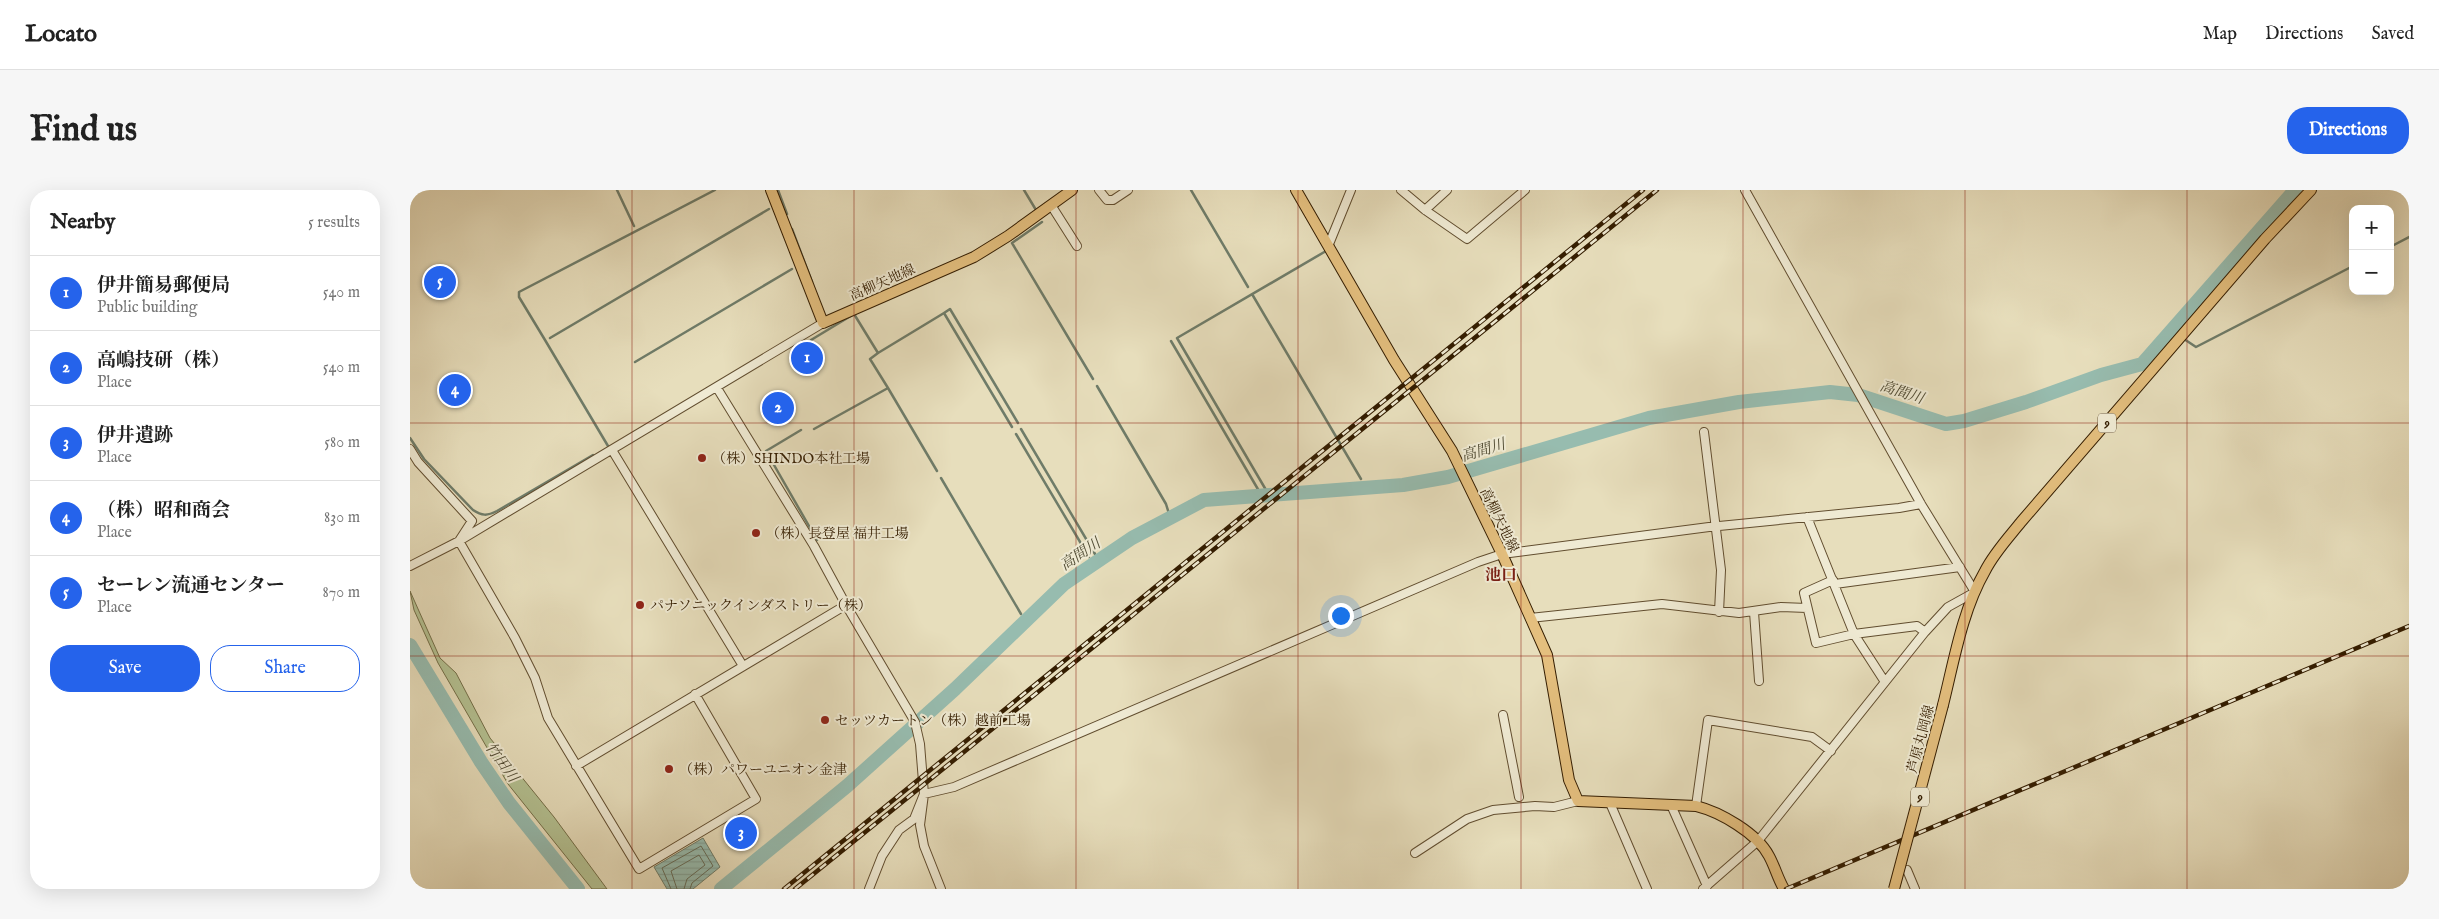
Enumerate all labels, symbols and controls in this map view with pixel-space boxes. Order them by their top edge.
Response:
text: Locato [25,19,97,50]
text: Map [2203,23,2237,46]
text: Directions [2265,23,2343,46]
text: Saved [2371,23,2414,46]
button: Directions [2287,107,2409,154]
text: Find us [30,108,137,153]
map controls [2349,205,2394,295]
button: + [2349,205,2394,250]
text: Nearby [50,209,115,236]
text: 5 results [308,213,360,233]
button: − [2349,250,2394,295]
street label: 高柳矢地線 [847,260,918,305]
pin: 5 [424,263,456,301]
text: 伊井簡易郵便局 [97,274,230,298]
text: 1 [63,283,69,303]
text: 540 m [323,283,360,303]
text: Public building [97,298,197,318]
pin: 1 [791,339,823,377]
text: 高嶋技研（株） [97,349,230,373]
text: 2 [62,358,70,378]
text: 540 m [323,358,360,378]
pin: 4 [439,371,471,409]
text: Place [97,373,132,393]
water label: 高間川 [1878,376,1928,409]
pin: 2 [762,389,794,427]
road number: 9 [2098,414,2116,432]
text: 伊井遺跡 [97,424,173,448]
text: 3 [63,433,69,453]
text: 580 m [324,433,360,453]
water label: 高間川 [1459,434,1509,466]
text: Place [97,448,132,468]
place label: （株）SHINDO本社工場 [712,450,870,468]
marker: （株）SHINDO本社工場 [696,452,708,464]
street label: 高柳矢地線 [1476,485,1523,556]
text: （株）昭和商会 [97,499,230,523]
text: 4 [62,508,70,528]
text: 830 m [324,508,360,528]
text: Place [97,523,132,543]
place label: （株）長登屋 福井工場 [766,525,909,543]
marker: （株）長登屋 福井工場 [750,527,762,539]
water label: 高間川 [1056,533,1106,575]
district label: 池口 [1485,566,1517,586]
text: セーレン流通センター [97,574,285,598]
text: 5 [63,583,69,603]
text: 870 m [323,583,360,603]
place label: パナソニックインダストリー（株） [650,597,872,615]
text: Place [97,598,132,618]
marker: パナソニックインダストリー（株） [634,599,646,611]
your location [1328,603,1354,629]
button: Save [50,645,200,692]
button: Share [210,645,360,692]
street label: 芦原丸岡線 [1903,703,1939,775]
place label: セッツカートン（株）越前工場 [835,712,1031,730]
marker: セッツカートン（株）越前工場 [819,714,831,726]
water label: 竹田川 [481,739,524,788]
place label: （株）パワーユニオン金津 [679,761,847,779]
marker: （株）パワーユニオン金津 [663,763,675,775]
road number: 9 [1911,788,1929,806]
pin: 3 [725,814,757,852]

